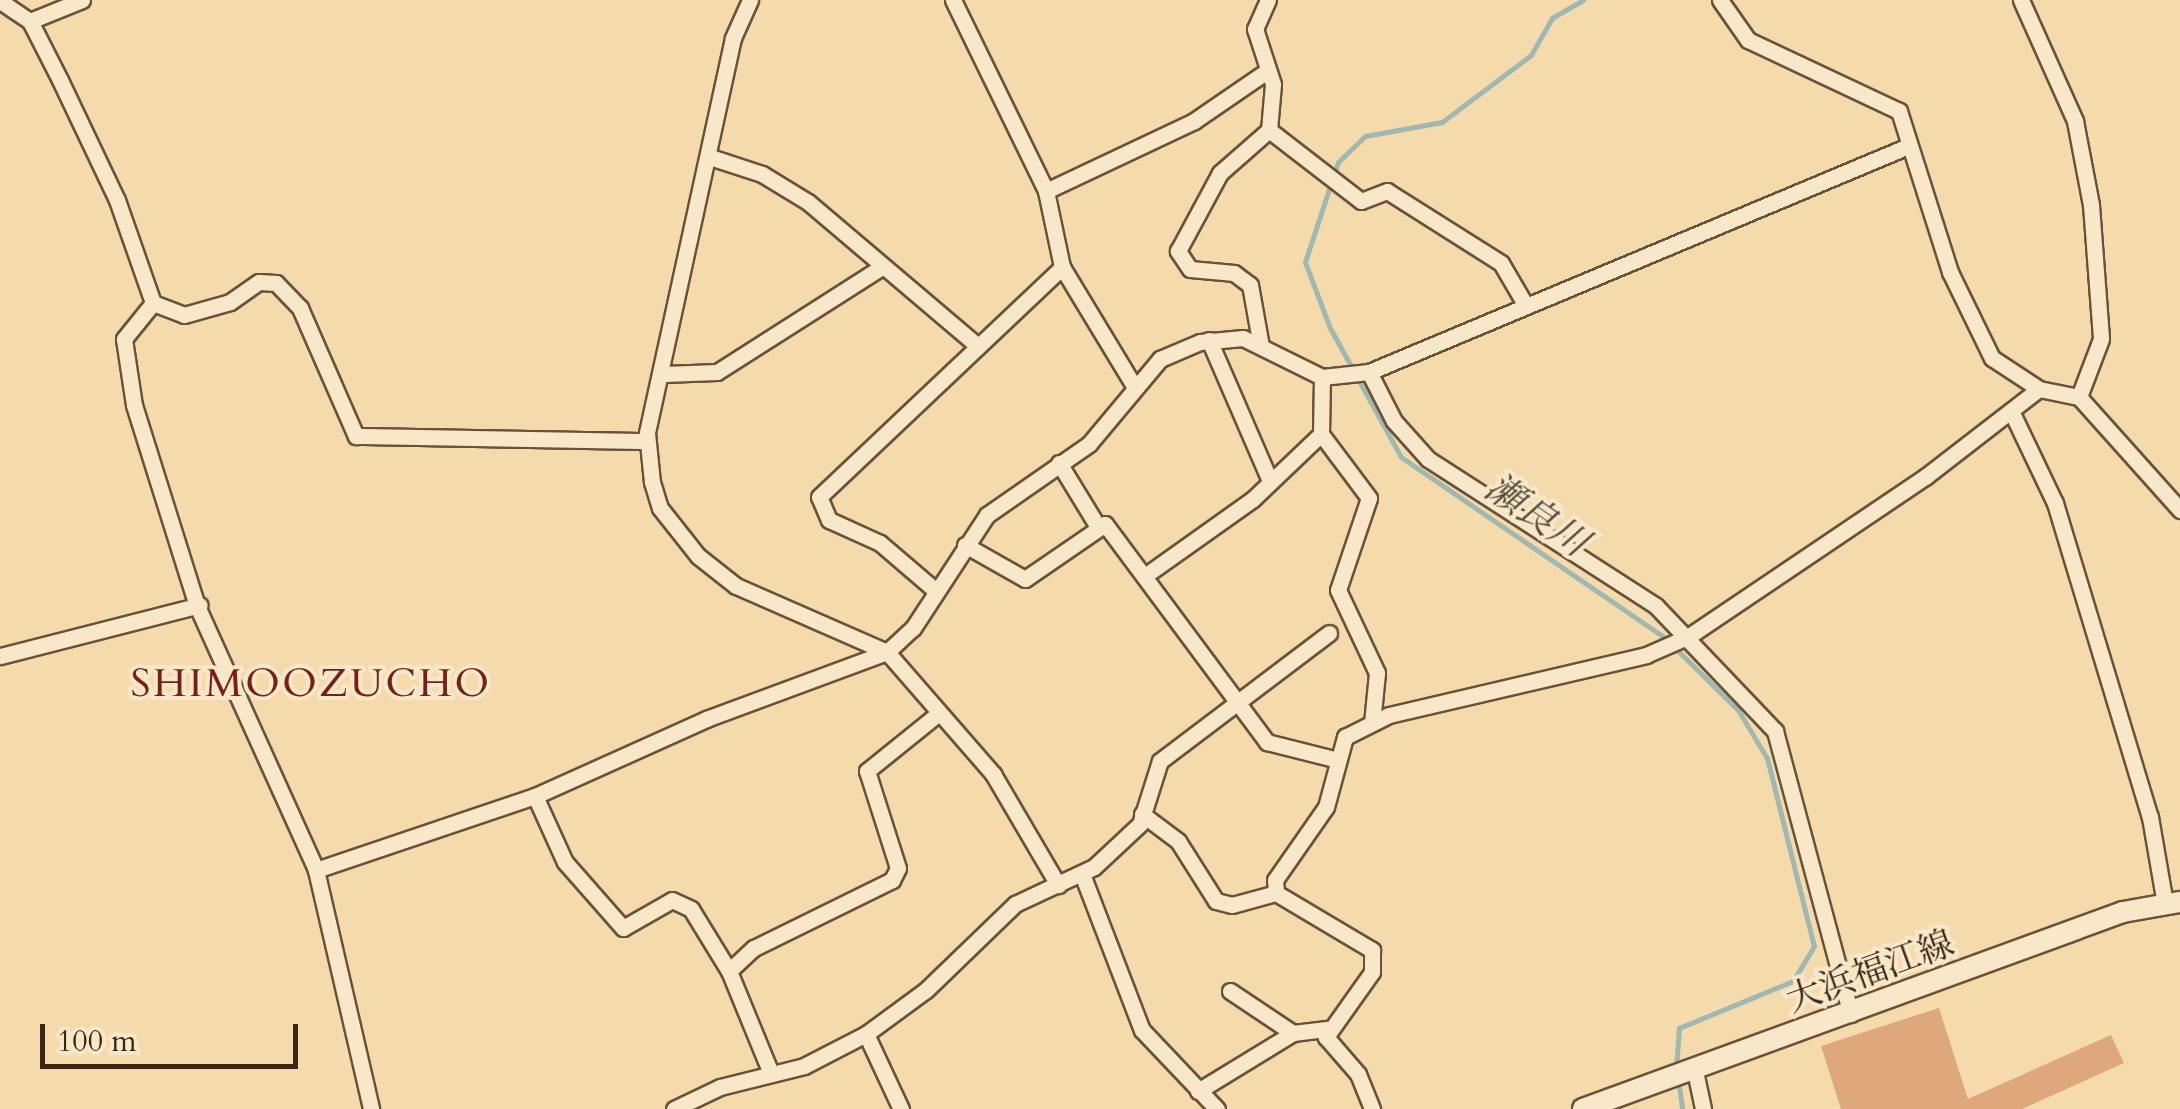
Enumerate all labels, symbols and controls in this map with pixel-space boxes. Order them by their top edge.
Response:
water label: 瀬良川 [1476,465,1596,567]
district label: SHIMOOZUCHO [130,660,492,708]
street label: 大浜福江線 [1781,922,1959,1022]
scale bar [45,1004,302,1066]
text: 100 m [57,1021,137,1062]

